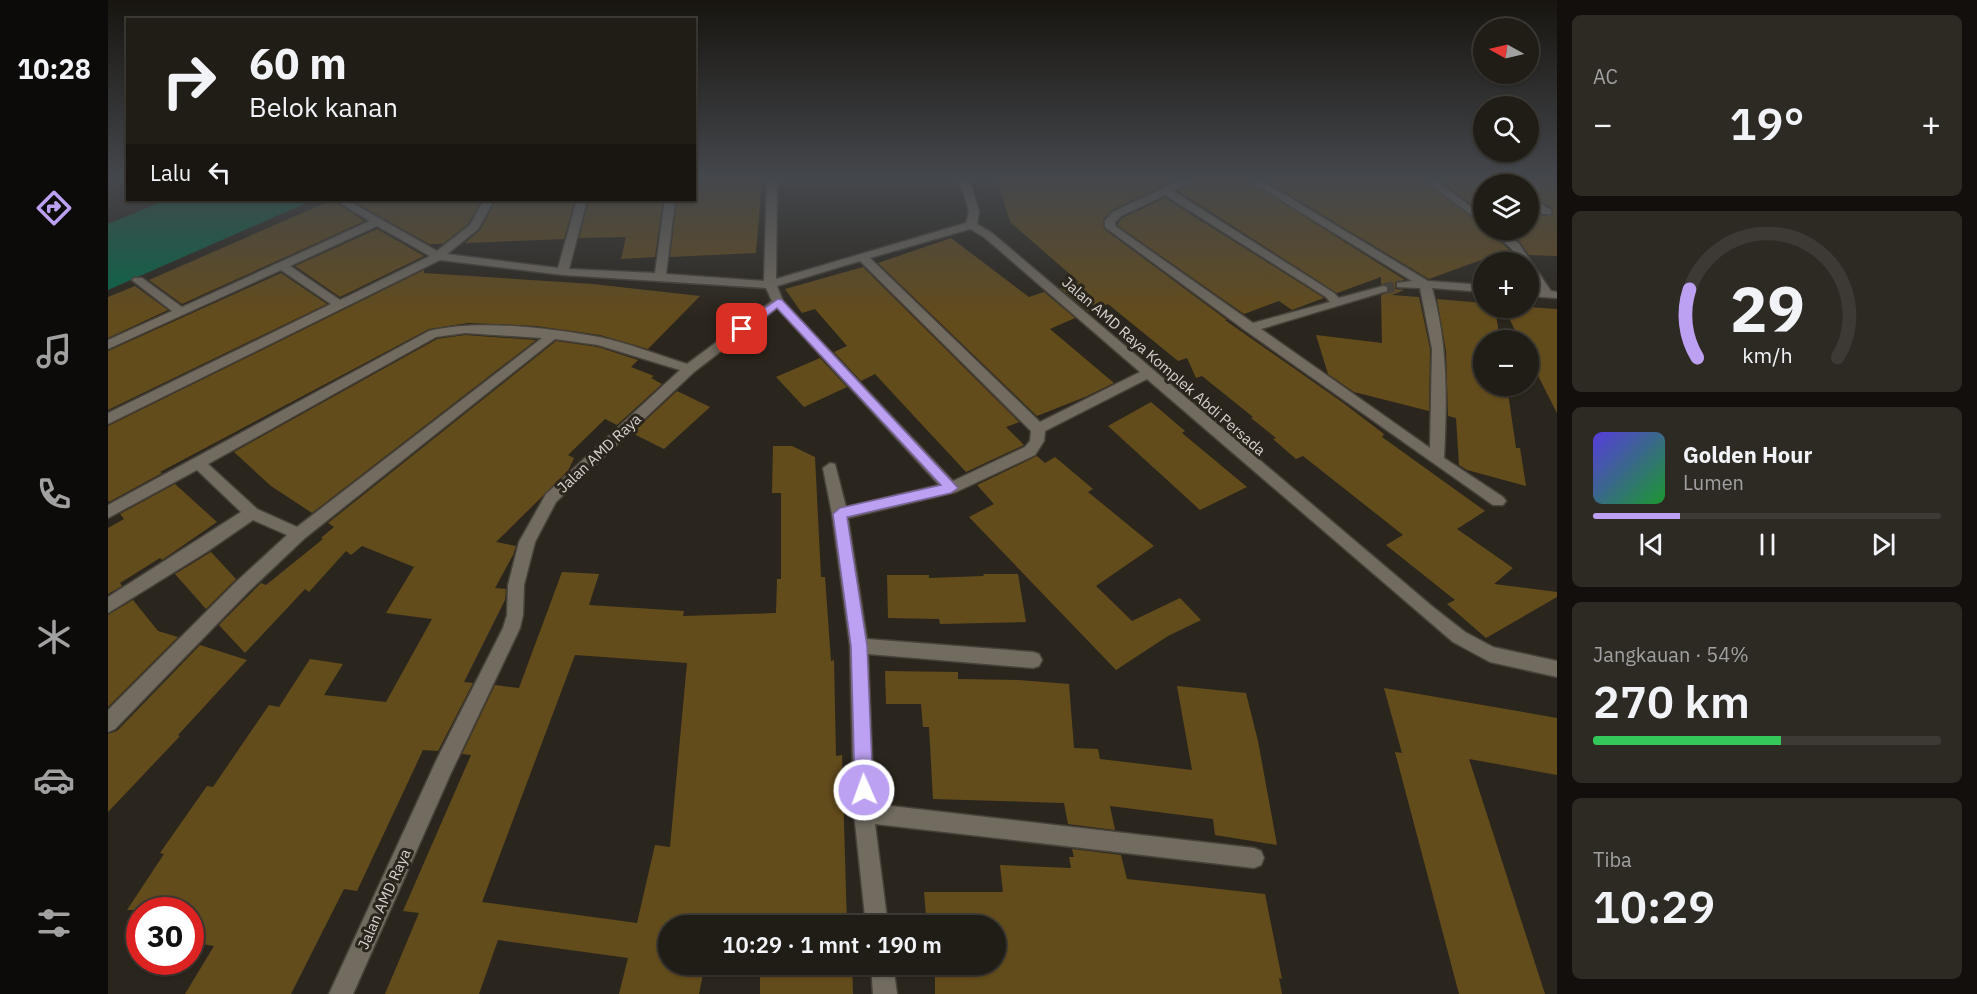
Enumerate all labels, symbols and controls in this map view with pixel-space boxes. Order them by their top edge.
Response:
north arrow [1473,18,1539,84]
map controls [1473,18,1539,396]
text: 60 m [249,36,347,91]
icon: right [150,42,228,120]
text: 10:28 [17,51,91,86]
text: AC [1593,63,1618,90]
text: Belok kanan [249,89,398,124]
text: 19° [1729,94,1805,152]
button: search [1473,96,1539,162]
text: − [1593,102,1613,145]
text: + [1921,102,1941,145]
icon: left [203,156,236,189]
text: Lalu [150,158,191,187]
button: layers [1473,174,1539,240]
icon: directions [33,187,75,229]
button: + [1473,252,1539,318]
text: 29 [1730,268,1804,349]
street label: Jalan AMD Raya Komplek Abdi Persada [1058,272,1270,460]
pin [716,303,767,354]
icon: arrive [725,312,758,345]
icon: music [33,330,75,372]
button: − [1473,330,1539,396]
text: km/h [1742,342,1792,370]
street label: Jalan AMD Raya [553,409,645,497]
text: Golden Hour [1683,440,1812,469]
text: Lumen [1683,469,1744,496]
icon: phone [33,473,75,515]
icon: previous [1635,528,1668,561]
icon: pause [1751,528,1784,561]
icon: next [1867,528,1900,561]
icon: climate [33,616,75,658]
text: Jangkauan · 54% [1593,641,1749,668]
text: 270 km [1593,672,1750,730]
position arrow [832,758,896,822]
icon: car [33,759,75,801]
street label: Jalan AMD Raya [353,846,415,952]
text: Tiba [1593,846,1632,873]
text: 10:29 [1593,877,1715,935]
speed limit sign: 30 [126,897,204,975]
icon: filters [33,902,75,944]
text: 10:29 · 1 mnt · 190 m [722,930,942,959]

